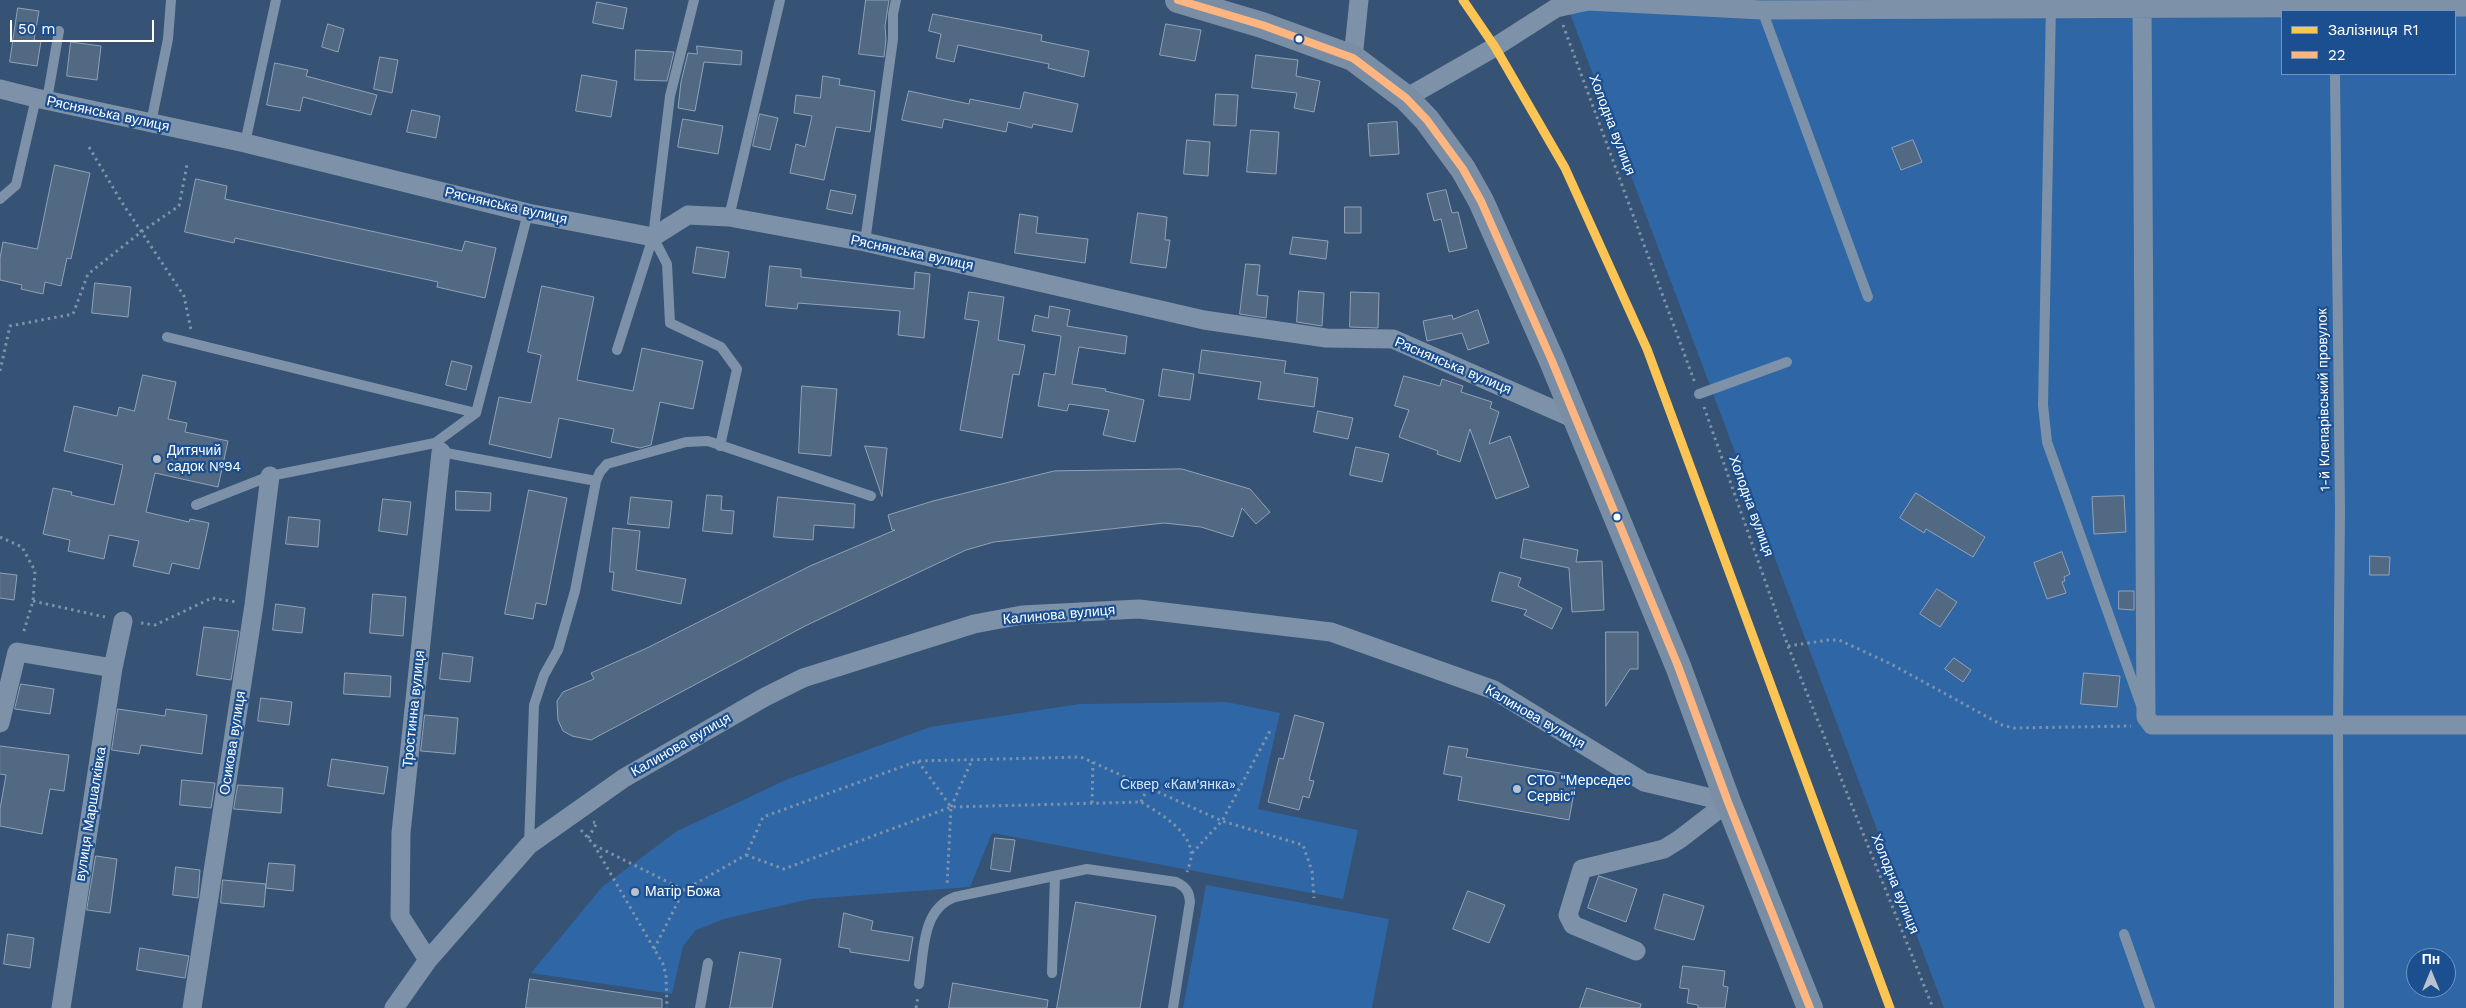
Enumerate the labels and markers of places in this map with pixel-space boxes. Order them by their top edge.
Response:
unlabelled marker [1294,34,1304,44]
place label: Дитячий садок №94 [167,443,241,476]
marker: Дитячий садок №94 [151,453,163,465]
unlabelled marker [1612,512,1622,522]
place label: СТО "Мерседес Сервіс" [1527,773,1631,806]
marker: СТО "Мерседес Сервіс" [1511,783,1523,795]
place label: Матір Божа [645,884,720,900]
marker: Матір Божа [629,886,641,898]

